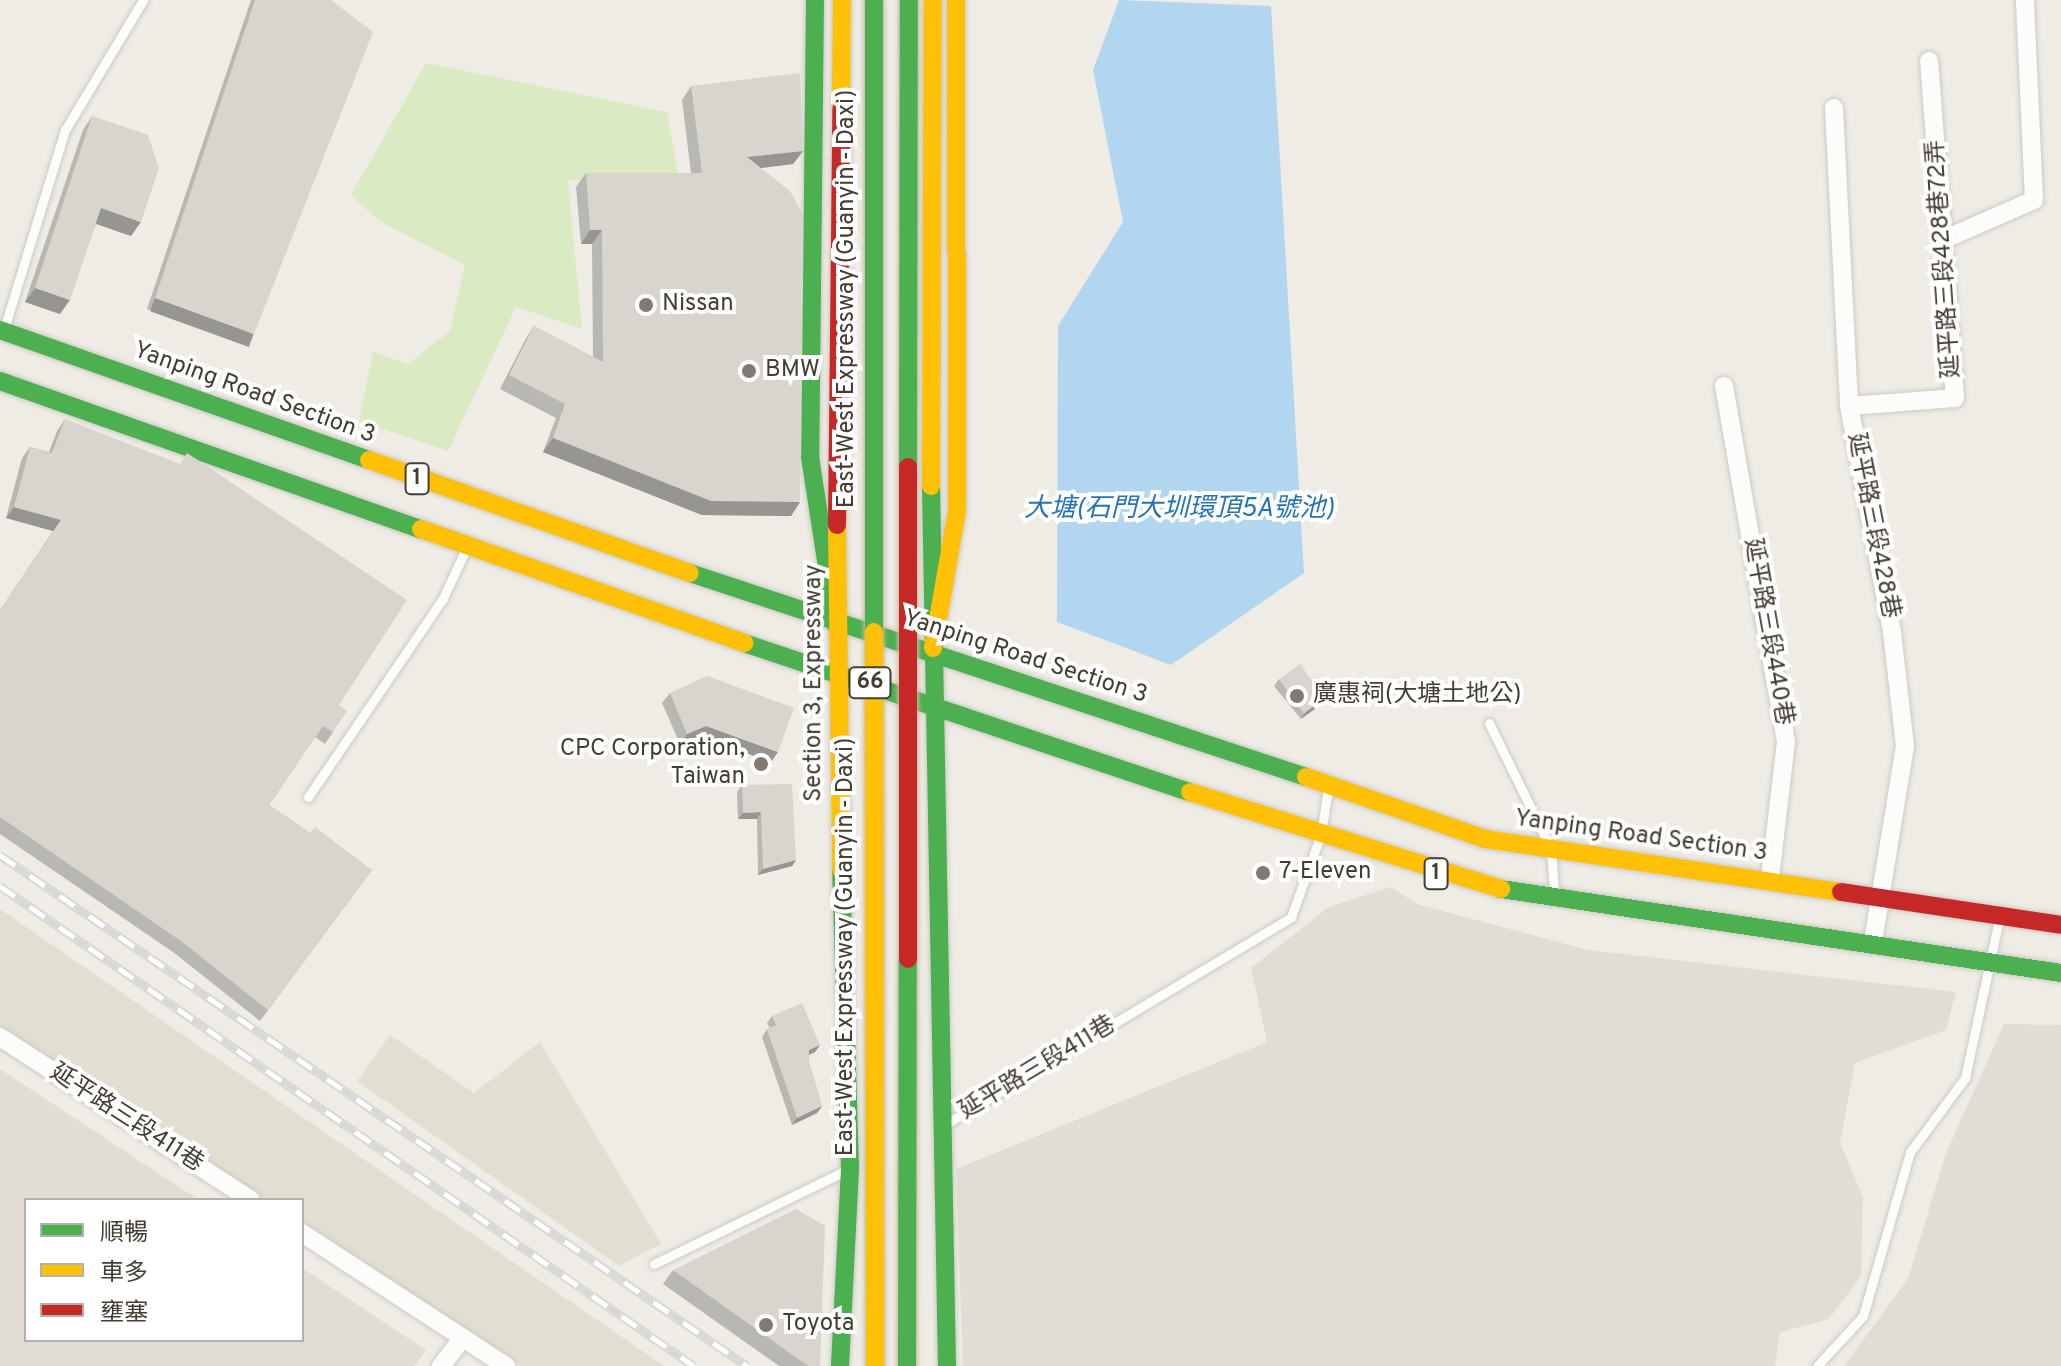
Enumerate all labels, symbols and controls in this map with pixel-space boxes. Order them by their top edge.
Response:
street label: East-West Expressway (Guanyin - Daxi) [834,90,862,508]
street label: 延平路三段428巷72弄 [1922,139,1968,379]
place label: Nissan [662,291,734,319]
marker: Nissan [637,296,655,314]
street label: Yanping Road Section 3 [129,337,379,451]
place label: BMW [765,357,820,385]
marker: BMW [740,362,758,380]
street label: 延平路三段428巷 [1840,431,1904,621]
road number: 1 [403,461,431,497]
water label: 大塘(石門大圳環頂5A號池) [1024,494,1334,526]
street label: 延平路三段440巷 [1736,536,1798,728]
street label: Section 3, Expressway [801,564,829,802]
street label: Yanping Road Section 3 [899,605,1151,711]
road number: 66 [848,665,892,701]
place label: 廣惠祠(大塘土地公) [1313,682,1521,710]
marker: 廣惠祠(大塘土地公) [1288,687,1306,705]
place label: CPC Corporation, Taiwan [560,736,745,792]
street label: East-West Expressway (Guanyin - Daxi) [833,738,861,1156]
marker: CPC Corporation, Taiwan [752,755,770,773]
street label: Yanping Road Section 3 [1513,805,1769,869]
road number: 1 [1422,856,1450,892]
place label: 7-Eleven [1279,859,1372,887]
marker: 7-Eleven [1254,864,1272,882]
street label: 延平路三段411巷 [955,1011,1121,1127]
street label: 延平路三段411巷 [44,1059,208,1179]
legend [24,1198,304,1342]
text: 順暢 [100,1219,148,1249]
text: 車多 [100,1259,148,1289]
text: 壅塞 [100,1299,148,1329]
place label: Toyota [782,1311,854,1339]
marker: Toyota [757,1316,775,1334]

